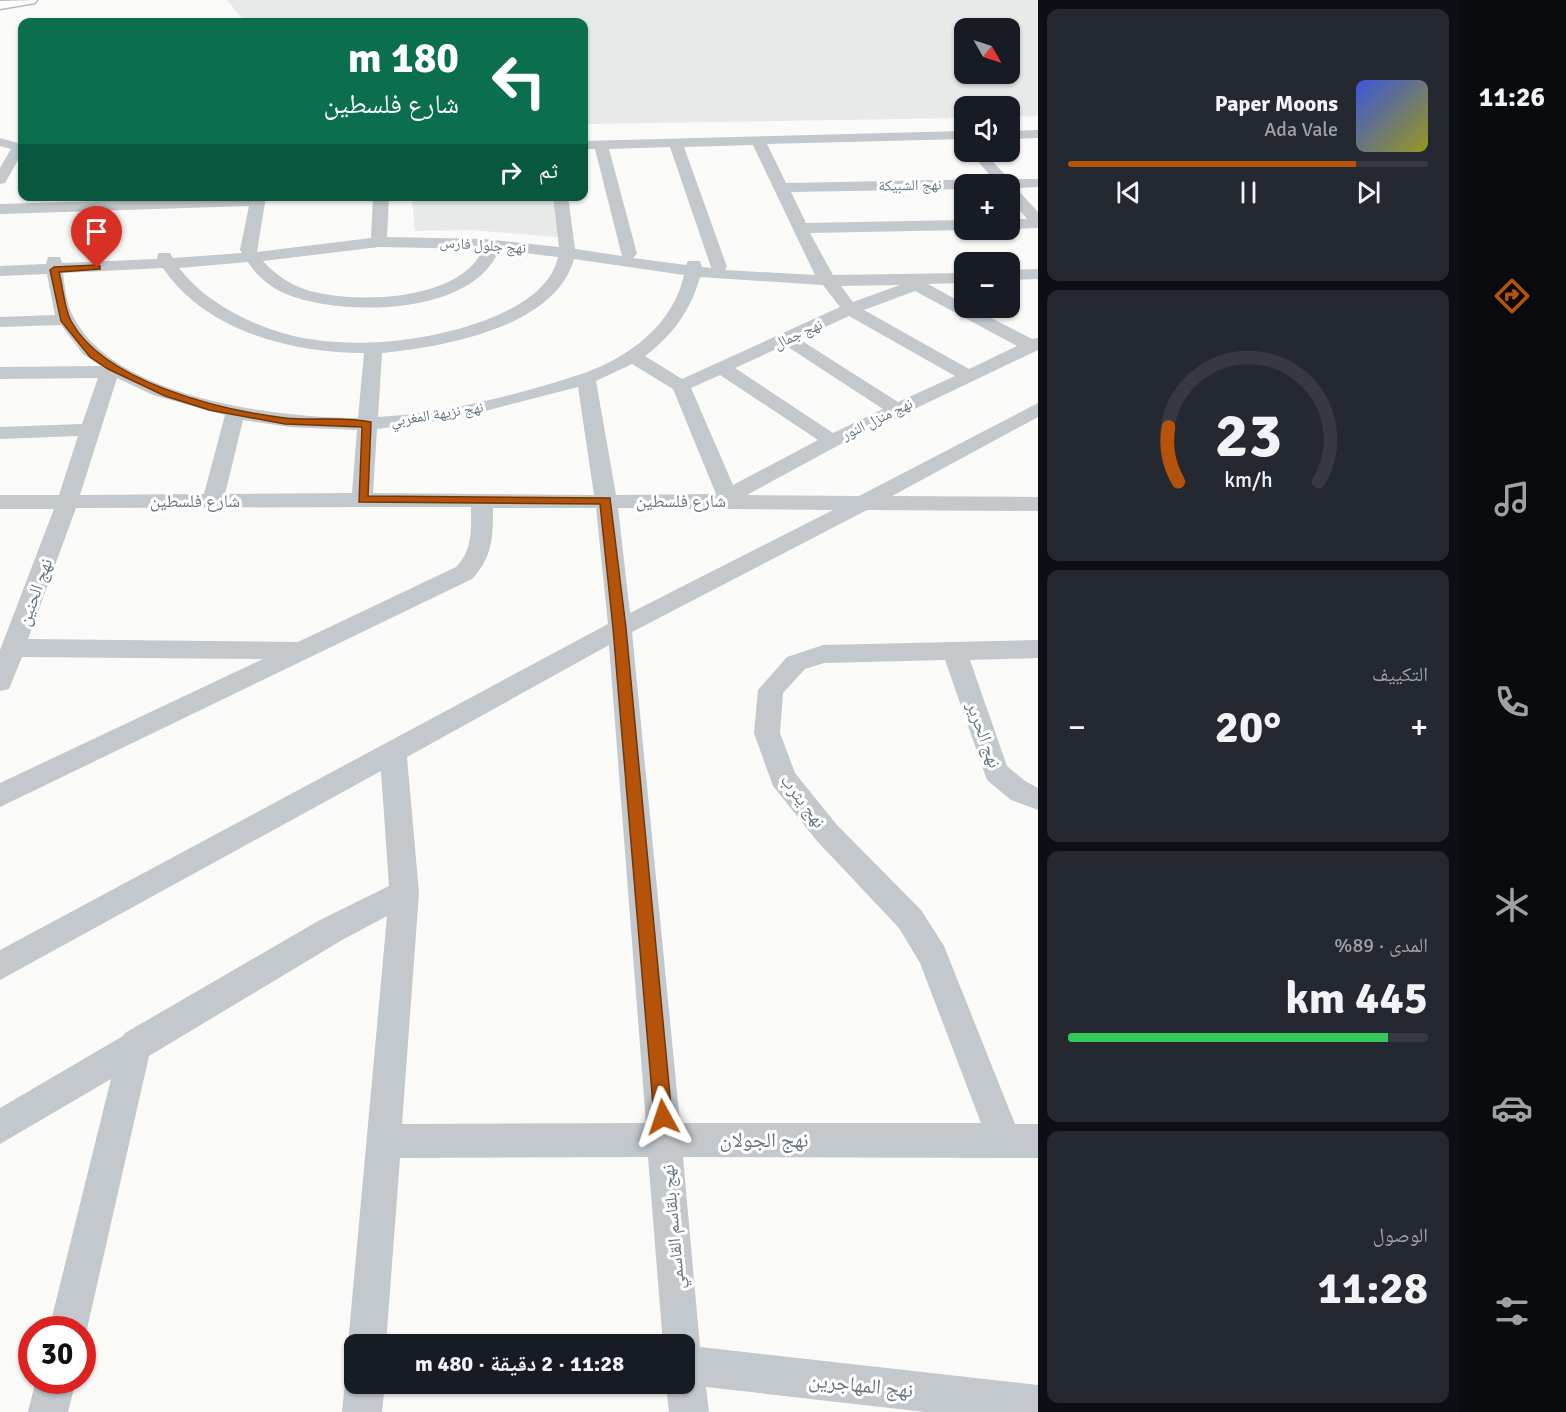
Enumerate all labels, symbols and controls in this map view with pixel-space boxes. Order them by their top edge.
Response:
north arrow [954,18,1020,84]
map controls [954,18,1020,318]
text: 180 m [348,33,459,84]
icon: left [480,42,558,120]
text: 11:26 [1479,81,1545,114]
text: شارع فلسطين [323,88,459,121]
text: Paper Moons [1215,90,1338,117]
button: sound [954,96,1020,162]
text: Ada Vale [1264,117,1338,142]
icon: right [494,156,527,189]
text: ثم [539,157,558,184]
button: + [954,174,1020,240]
street label: نهج الشبيكة [878,175,942,196]
icon: previous [1112,176,1145,209]
icon: pause [1232,176,1265,209]
icon: next [1352,176,1385,209]
pin [71,206,122,268]
icon: arrive [80,215,113,248]
street label: نهج جلول فارس [439,233,527,258]
button: − [954,252,1020,318]
icon: directions [1491,275,1533,317]
street label: نهج جمال [771,315,826,354]
street label: نهج منزل النور [838,394,916,445]
street label: نهج نزيهة المغربي [389,398,485,433]
text: 23 [1214,398,1282,475]
text: km/h [1224,468,1272,494]
icon: music [1491,478,1533,520]
street label: شارع فلسطين [150,490,240,512]
street label: شارع فلسطين [636,490,726,512]
street label: نهج الحنين [13,555,58,629]
text: التكييف [1372,662,1428,687]
icon: phone [1491,681,1533,723]
street label: نهج الحرير [961,698,1006,771]
text: 20° [1215,700,1281,755]
text: − [1068,707,1086,748]
text: + [1410,707,1428,748]
street label: نهج يثرب [775,770,830,833]
icon: climate [1491,884,1533,926]
text: المدى · 89% [1334,933,1428,958]
text: 445 km [1285,971,1428,1026]
position arrow [631,1085,695,1149]
icon: car [1491,1087,1533,1129]
street label: نهج الجولان [720,1127,808,1153]
street label: نهج بلقاسم القاسمي [657,1163,693,1290]
text: الوصول [1373,1223,1428,1248]
text: 11:28 [1318,1261,1428,1316]
icon: filters [1491,1290,1533,1332]
speed limit sign: 30 [18,1316,96,1394]
text: 11:28 · 2 دقيقة · 480 m [415,1350,624,1377]
street label: نهج المهاجرين [807,1367,915,1403]

